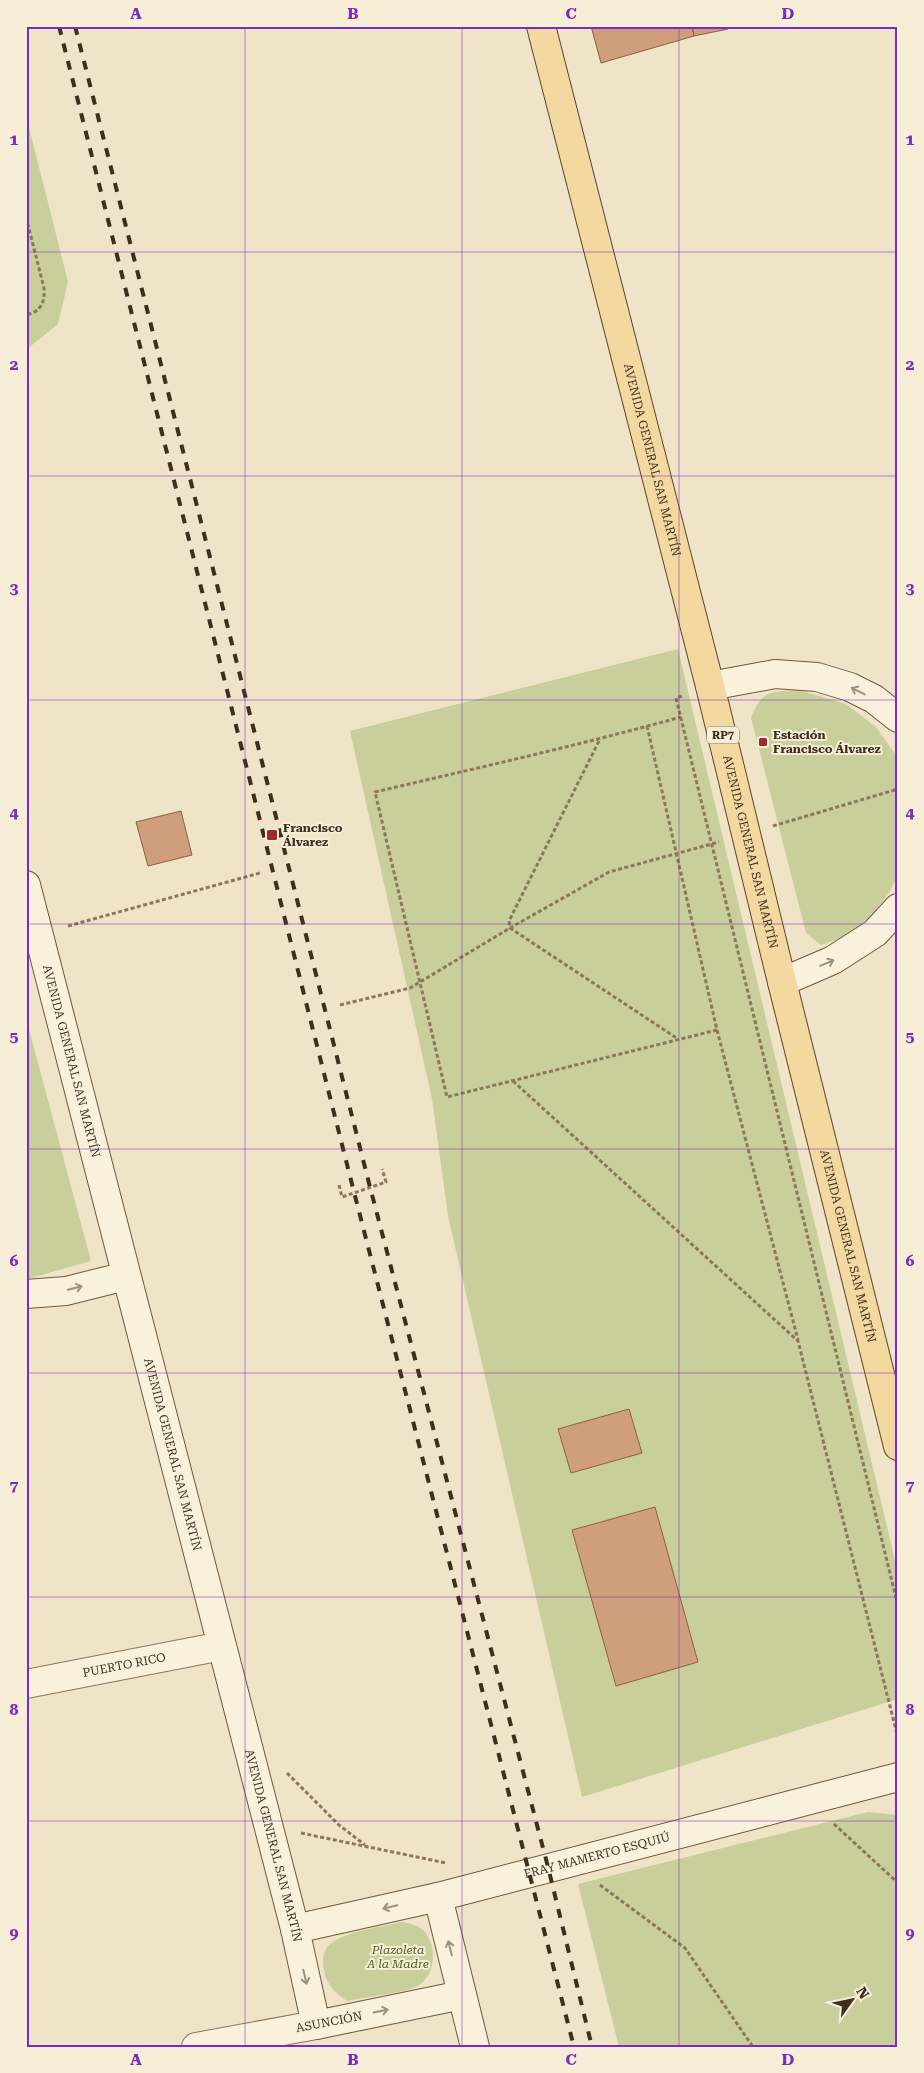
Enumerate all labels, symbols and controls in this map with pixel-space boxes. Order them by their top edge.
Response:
text: A [130,4,142,23]
text: B [347,4,359,23]
text: C [565,4,577,23]
text: D [782,4,795,23]
text: 1 [10,130,19,149]
text: 1 [906,130,915,149]
text: 2 [10,355,19,374]
text: 2 [906,355,915,374]
street label: AVENIDA GENERAL SAN MARTÍN [621,362,684,558]
text: 3 [10,579,19,598]
text: 3 [906,579,915,598]
one-way arrow [850,686,865,696]
road number: RP7 [707,726,739,744]
place label: Estación Francisco Álvarez [773,728,881,756]
marker: Estación Francisco Álvarez [757,736,769,748]
street label: AVENIDA GENERAL SAN MARTÍN [720,754,781,950]
text: 4 [10,803,19,822]
text: 4 [906,803,915,822]
place label: Francisco Álvarez [283,821,343,849]
marker: Francisco Álvarez [265,828,279,842]
one-way arrow [819,958,834,968]
street label: AVENIDA GENERAL SAN MARTÍN [40,963,103,1159]
text: 5 [10,1027,19,1046]
text: 5 [906,1027,915,1046]
street label: AVENIDA GENERAL SAN MARTÍN [817,1148,879,1344]
text: 6 [10,1251,19,1270]
text: 6 [906,1251,915,1270]
one-way arrow [66,1283,82,1293]
street label: AVENIDA GENERAL SAN MARTÍN [141,1357,204,1553]
text: 7 [10,1476,19,1495]
text: 7 [906,1476,915,1495]
street label: PUERTO RICO [81,1650,167,1680]
text: 8 [10,1700,19,1719]
text: 8 [906,1700,915,1719]
street label: AVENIDA GENERAL SAN MARTÍN [242,1748,305,1944]
street label: FRAY MAMERTO ESQUIÚ [523,1830,672,1881]
one-way arrow [383,1903,399,1913]
text: 9 [10,1924,19,1943]
text: 9 [906,1924,915,1943]
one-way arrow [445,1940,454,1956]
park label: Plazoleta A la Madre [366,1943,429,1971]
one-way arrow [301,1969,311,1985]
north arrow [826,1976,876,2026]
text: N [853,1984,873,2002]
one-way arrow [373,2006,389,2016]
street label: ASUNCIÓN [295,2009,364,2035]
text: A [130,2050,142,2069]
text: B [347,2050,359,2069]
text: C [565,2050,577,2069]
text: D [782,2050,795,2069]

